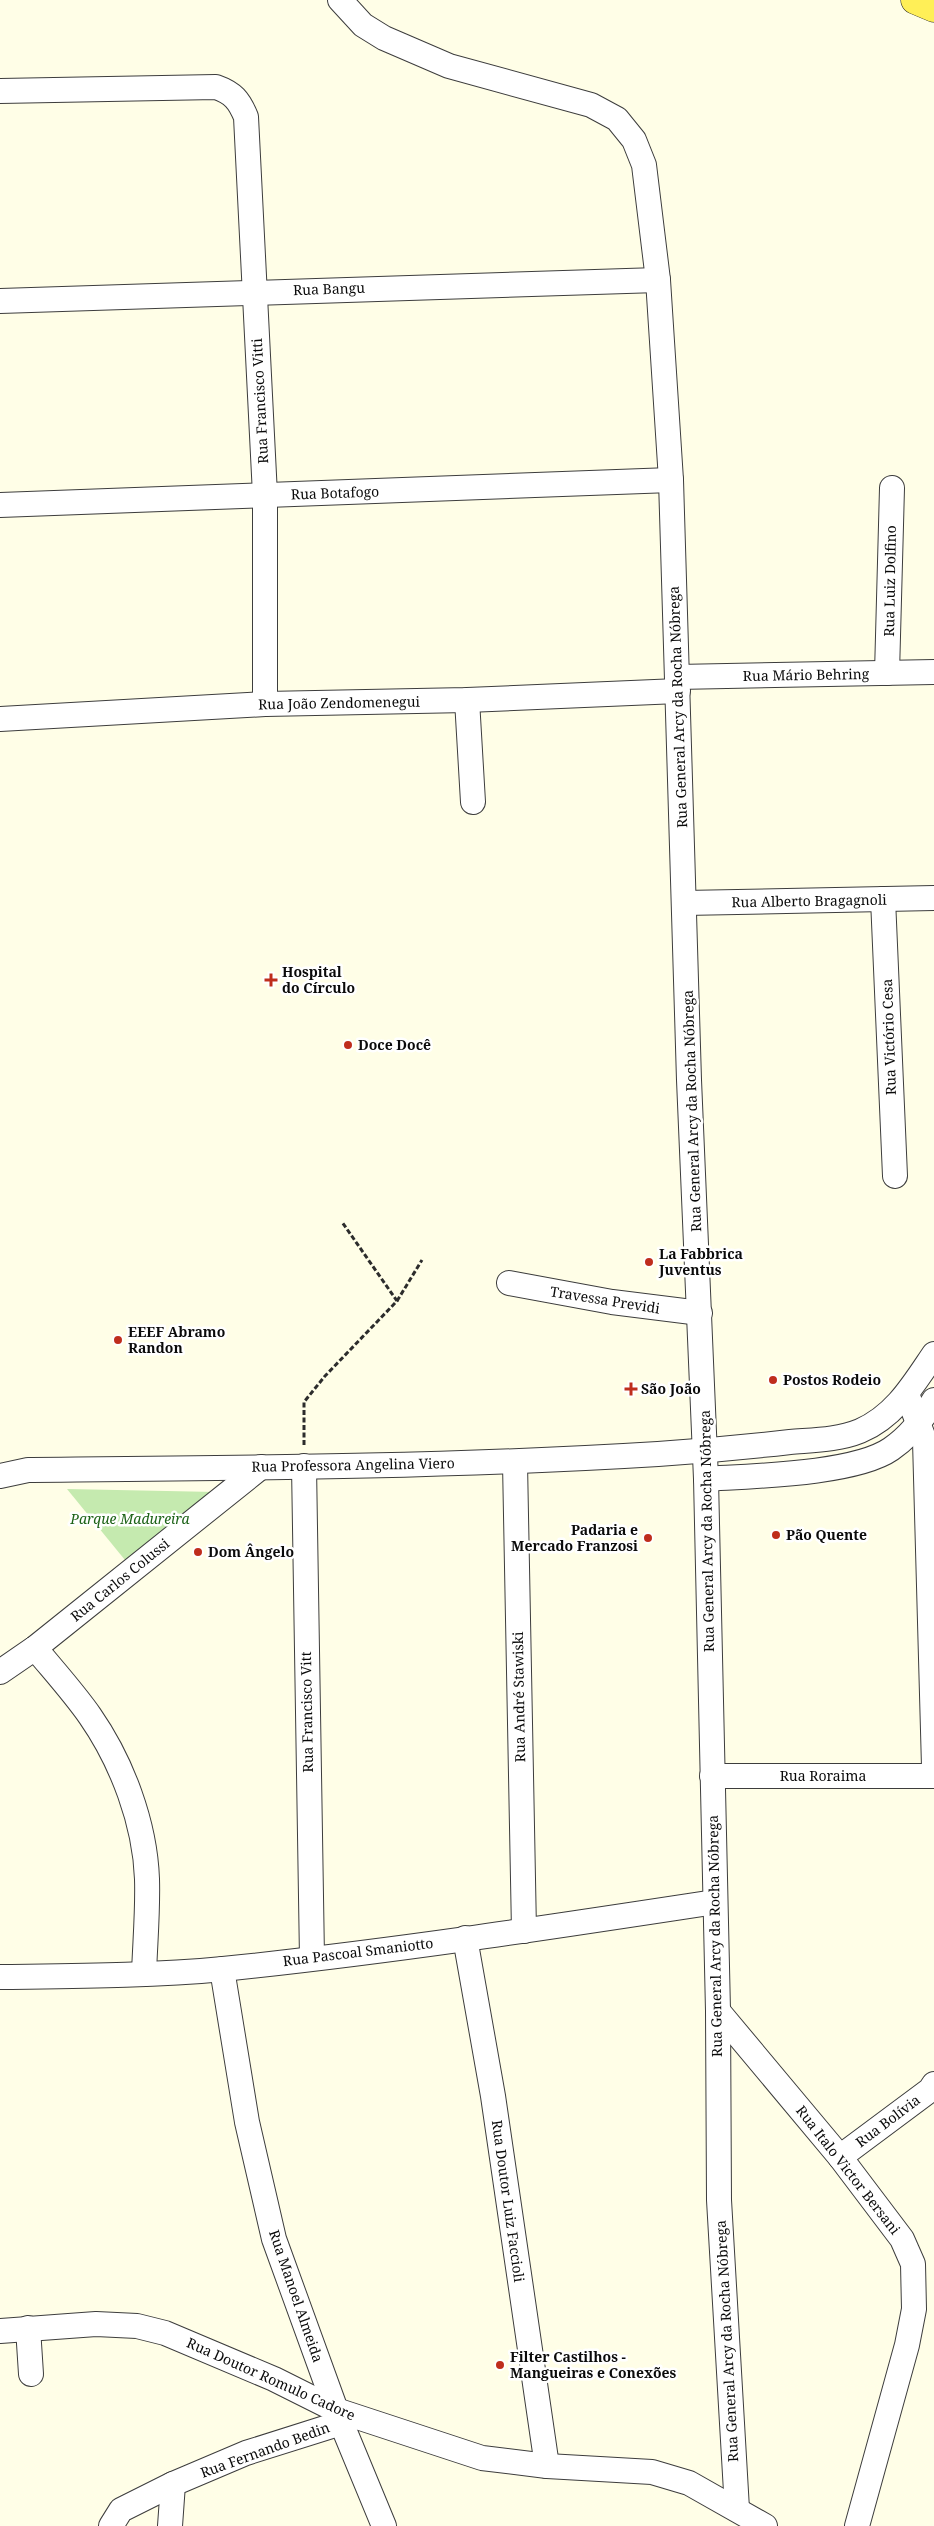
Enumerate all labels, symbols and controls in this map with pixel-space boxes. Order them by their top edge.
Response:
street label: Rua Bangu [293,278,365,299]
street label: Rua Francisco Vitti [247,337,272,464]
street label: Rua Botafogo [290,481,380,504]
street label: Rua Luiz Dolfino [879,525,900,637]
street label: Rua General Arcy da Rocha Nóbrega [664,586,691,828]
street label: Rua Mário Behring [743,664,870,685]
street label: Rua João Zendomenegui [258,692,421,713]
street label: Rua Alberto Bragagnoli [731,890,887,911]
place label: Hospital do Círculo [282,962,355,997]
marker: Hospital do Círculo [264,973,278,987]
street label: Rua Victório Cesa [877,978,900,1096]
street label: Rua General Arcy da Rocha Nóbrega [678,990,705,1232]
place label: Doce Docê [358,1035,431,1054]
marker: Doce Docê [342,1039,354,1051]
place label: La Fabbrica Juventus [658,1244,743,1279]
marker: La Fabbrica Juventus [643,1256,655,1268]
street label: Travessa Previdi [549,1281,662,1318]
place label: EEEF Abramo Randon [128,1322,225,1357]
marker: EEEF Abramo Randon [112,1334,124,1346]
place label: Postos Rodeio [783,1370,881,1389]
marker: Postos Rodeio [767,1374,779,1386]
place label: São João [641,1379,701,1398]
marker: São João [625,1383,637,1395]
street label: Rua General Arcy da Rocha Nóbrega [695,1410,718,1652]
street label: Rua Professora Angelina Viero [251,1453,455,1476]
park label: Parque Madureira [69,1509,191,1528]
place label: Padaria e Mercado Franzosi [511,1520,638,1555]
place label: Pão Quente [786,1525,867,1544]
marker: Pão Quente [770,1529,782,1541]
marker: Padaria e Mercado Franzosi [642,1532,654,1544]
street label: Rua Carlos Colussi [66,1533,173,1625]
place label: Dom Ângelo [208,1542,294,1561]
marker: Dom Ângelo [192,1546,204,1558]
street label: Rua André Stawiski [508,1631,529,1763]
street label: Rua Francisco Vitt [296,1651,317,1773]
street label: Rua Roraima [780,1766,866,1785]
street label: Rua General Arcy da Rocha Nóbrega [703,1815,726,2057]
street label: Rua Pascoal Smaniotto [282,1933,434,1970]
street label: Rua Bolívia [852,2090,924,2151]
street label: Rua Italo Victor Bersani [792,2101,905,2238]
street label: Rua Doutor Luiz Faccioli [488,2119,529,2284]
street label: Rua General Arcy da Rocha Nóbrega [711,2219,742,2462]
street label: Rua Manoel Almeida [265,2227,328,2365]
street label: Rua Doutor Romulo Cadore [184,2333,359,2424]
place label: Filter Castilhos - Mangueiras e Conexões [510,2347,677,2382]
marker: Filter Castilhos - Mangueiras e Conexões [494,2359,506,2371]
street label: Rua Fernando Bedin [197,2417,332,2482]

